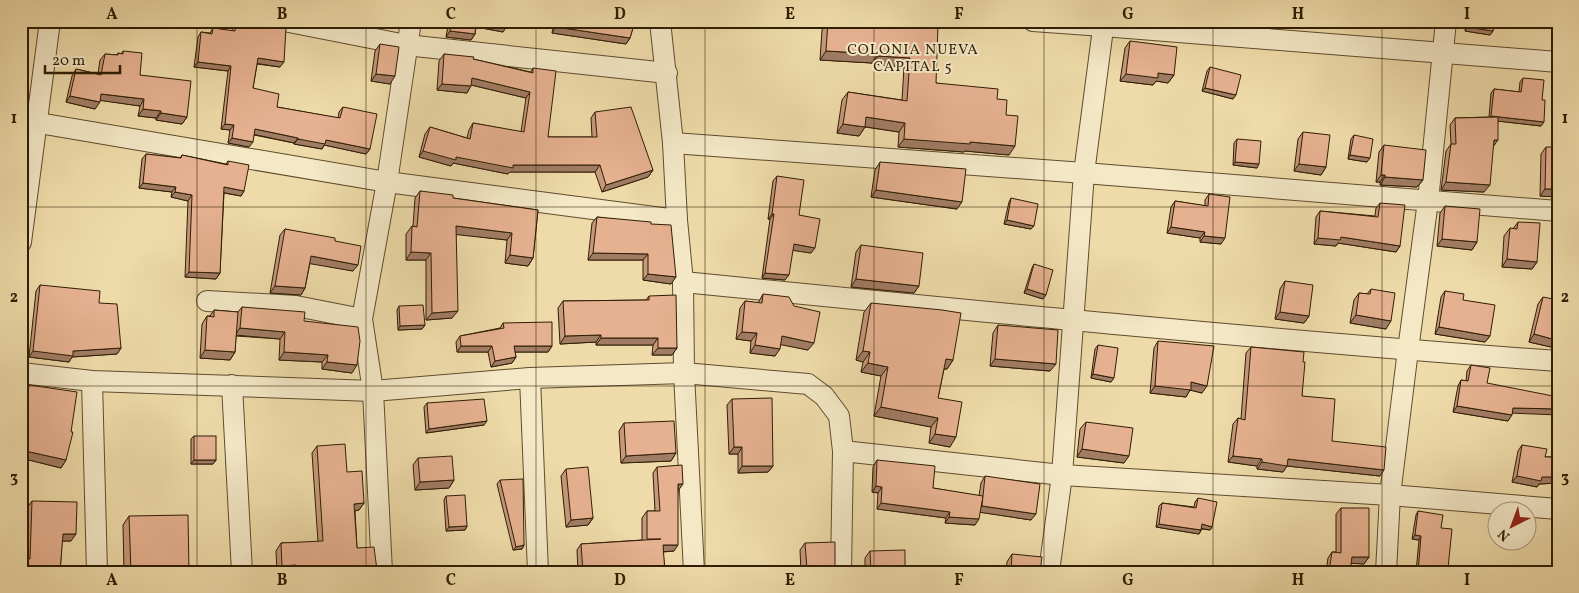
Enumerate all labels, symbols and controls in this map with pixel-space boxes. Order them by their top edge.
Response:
text: A [106,4,118,26]
text: B [277,4,288,26]
text: C [446,4,456,26]
text: D [614,4,626,26]
text: E [785,4,795,26]
text: F [954,4,964,26]
text: G [1122,4,1134,26]
text: H [1292,4,1304,26]
text: I [1464,4,1470,26]
district label: COLONIA NUEVA CAPITAL 5 [847,40,979,78]
scale bar [45,42,120,74]
text: 20 m [52,51,85,72]
text: 1 [11,108,17,130]
text: 1 [1562,108,1568,130]
text: 2 [10,287,18,309]
text: 2 [1561,287,1569,309]
text: 3 [10,467,18,489]
text: 3 [1561,467,1569,489]
north arrow [1486,500,1536,550]
text: N [1494,524,1514,545]
text: A [106,570,118,592]
text: B [277,570,288,592]
text: C [446,570,456,592]
text: D [614,570,626,592]
text: E [785,570,795,592]
text: F [954,570,964,592]
text: G [1122,570,1134,592]
text: H [1292,570,1304,592]
text: I [1464,570,1470,592]

